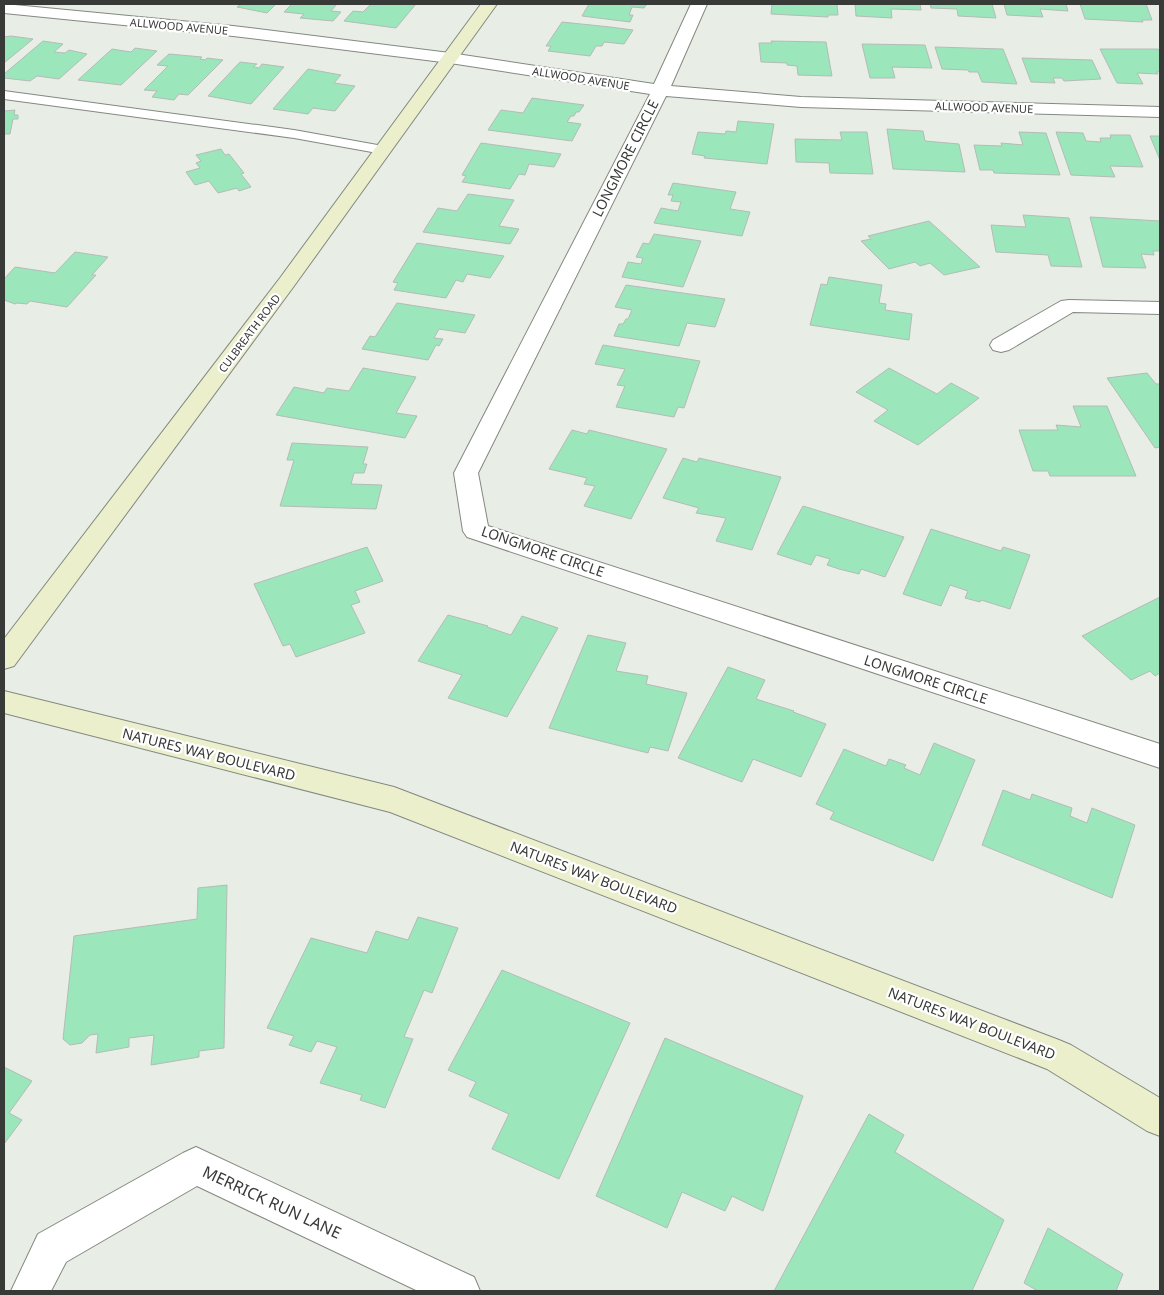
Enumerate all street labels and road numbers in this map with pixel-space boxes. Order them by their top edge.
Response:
street label: ALLWOOD AVENUE [129,14,229,38]
street label: ALLWOOD AVENUE [531,63,631,93]
street label: LONGMORE CIRCLE [587,96,663,220]
street label: ALLWOOD AVENUE [935,98,1033,116]
street label: CULBREATH ROAD [215,291,283,375]
street label: LONGMORE CIRCLE [479,521,607,581]
street label: LONGMORE CIRCLE [862,650,990,708]
street label: NATURES WAY BOULEVARD [120,723,298,785]
street label: NATURES WAY BOULEVARD [508,836,680,918]
street label: NATURES WAY BOULEVARD [886,982,1058,1064]
street label: MERRICK RUN LANE [199,1160,345,1244]

